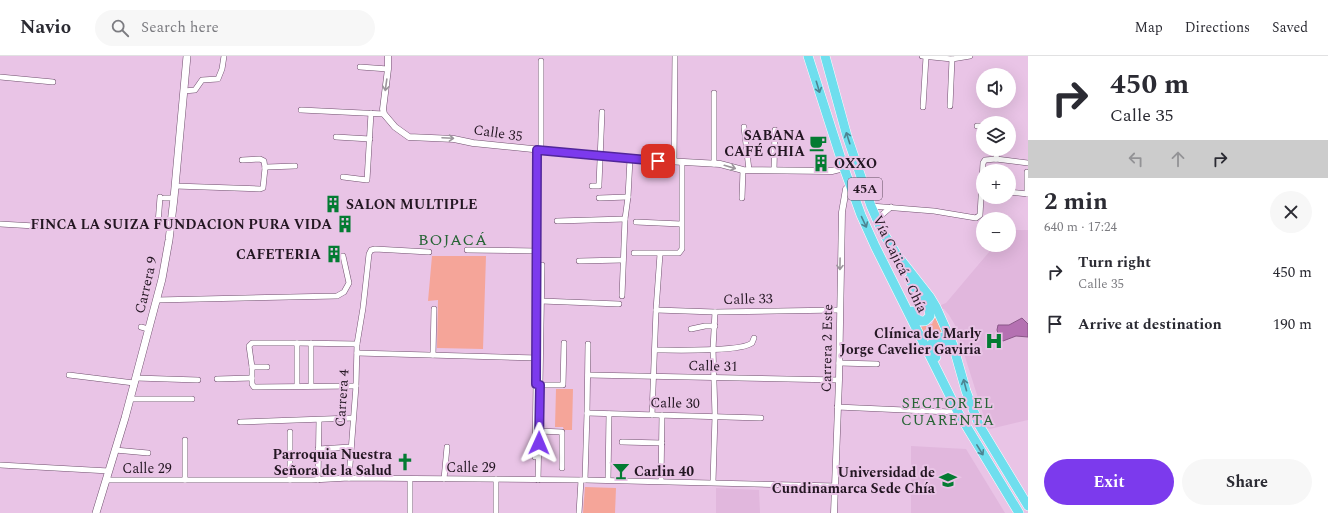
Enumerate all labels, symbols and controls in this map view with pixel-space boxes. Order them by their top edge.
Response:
search box [95,10,375,46]
text: Navio [20,13,71,42]
text: Search here [141,16,219,39]
icon: search [109,17,131,39]
text: Map [1135,17,1163,38]
text: Directions [1185,17,1250,38]
text: Saved [1272,17,1308,38]
text: 450 m [1110,63,1189,106]
map controls [976,68,1016,252]
button: sound [976,68,1016,108]
icon: right [1044,72,1096,124]
one-way arrow [382,78,390,91]
one-way arrow [815,81,822,94]
text: Calle 35 [1110,102,1174,129]
button: layers [976,116,1016,156]
street label: Calle 35 [472,119,524,147]
place label: SABANA CAFÉ CHIA [724,125,805,162]
one-way arrow [844,131,851,144]
cafe icon: SABANA CAFÉ CHIA [808,133,828,153]
one-way arrow [441,135,454,142]
pin [641,144,675,178]
icon: left [1125,148,1147,170]
icon: ahead [1167,148,1189,170]
icon: right [1209,148,1231,170]
icon: arrive [647,150,669,172]
building icon: OXXO [811,153,831,173]
place label: OXXO [834,153,877,174]
one-way arrow [723,164,736,171]
button: + [976,164,1016,204]
road number: 45A [848,178,882,200]
text: 2 min [1044,184,1108,220]
button: close [1270,191,1312,233]
building icon: SALON MULTIPLE [323,194,343,214]
place label: SALON MULTIPLE [346,194,477,215]
street label: Vía Cajicá - Chía [867,212,933,316]
button: − [976,212,1016,252]
place label: FINCA LA SUIZA FUNDACION PURA VIDA [30,214,332,235]
building icon: FINCA LA SUIZA FUNDACION PURA VIDA [335,214,355,234]
one-way arrow [861,215,868,227]
text: 640 m · 17:24 [1044,217,1117,237]
district label: BOJACÁ [418,228,488,252]
place label: CAFETERIA [236,244,321,265]
building icon: CAFETERIA [324,244,344,264]
text: Turn right [1078,251,1151,274]
street label: Carrera 9 [129,254,163,316]
one-way arrow [836,257,844,270]
icon: right [1044,261,1066,283]
text: 450 m [1273,261,1312,284]
text: Calle 35 [1078,274,1124,294]
street label: Calle 33 [723,288,773,310]
street label: Carrera 2 Este [816,303,838,392]
icon: arrive [1044,313,1066,335]
text: Arrive at destination [1078,313,1222,336]
text: 190 m [1273,313,1312,336]
place label: Clínica de Marly Jorge Cavelier Gaviria [840,323,982,360]
hospital icon: Clínica de Marly Jorge Cavelier Gaviria [984,331,1004,351]
street label: Calle 31 [688,355,738,377]
street label: Carrera 4 [330,368,354,428]
one-way arrow [961,379,968,392]
street label: Calle 30 [650,392,700,414]
district label: SECTOR EL CUARENTA [901,392,995,432]
position arrow [518,422,560,464]
place label: Parroquia Nuestra Señora de la Salud [273,444,393,481]
one-way arrow [977,444,985,456]
church icon: Parroquia Nuestra Señora de la Salud [395,452,415,472]
street label: Calle 29 [446,457,496,478]
street label: Calle 29 [122,458,172,479]
button: Exit [1044,459,1174,505]
button: Share [1182,459,1312,505]
bar icon: Carlin 40 [611,461,631,481]
place label: Carlin 40 [634,461,694,482]
place label: Universidad de Cundinamarca Sede Chía [772,462,936,499]
school or university icon: Universidad de Cundinamarca Sede Chía [938,470,958,490]

